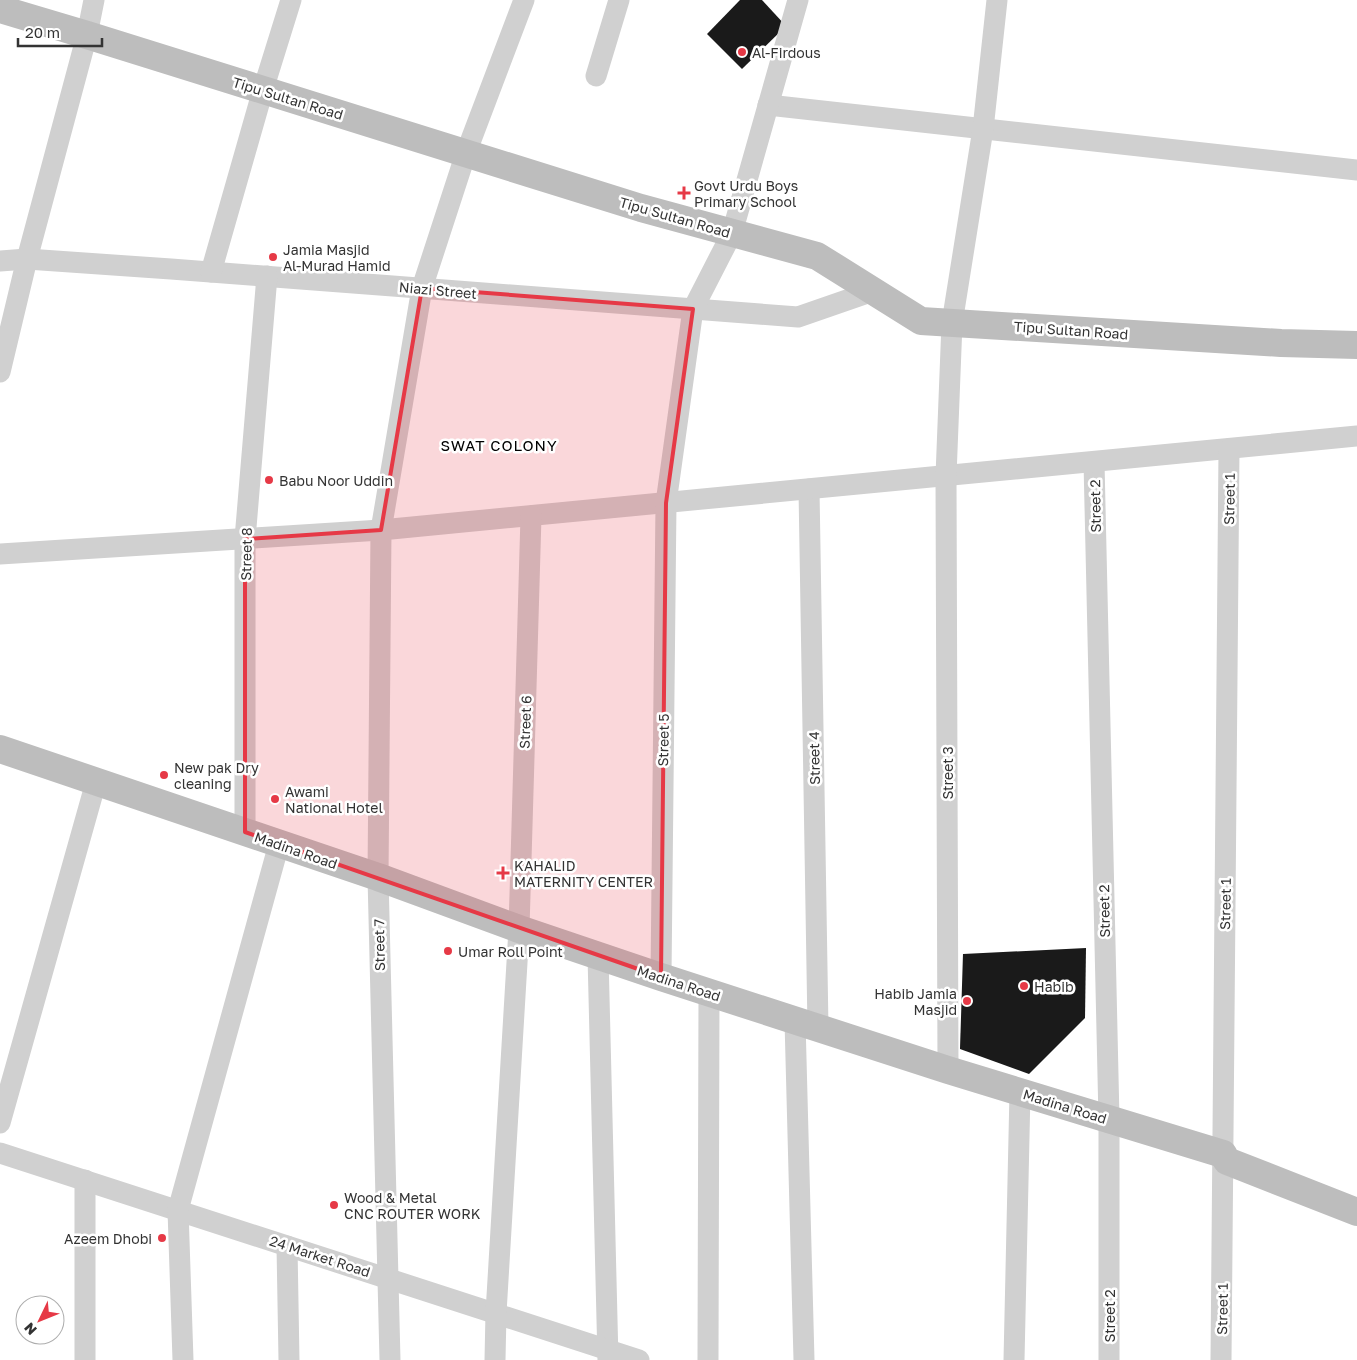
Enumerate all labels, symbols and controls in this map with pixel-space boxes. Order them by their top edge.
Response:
scale bar [18,15,101,47]
text: 20 m [25,23,60,41]
place label: Al-Firdous [752,44,821,61]
marker: Al-Firdous [736,46,748,58]
street label: Tipu Sultan Road [231,73,345,123]
place label: Govt Urdu Boys Primary School [694,177,798,210]
marker: Govt Urdu Boys Primary School [678,187,690,199]
street label: Tipu Sultan Road [618,193,732,241]
place label: Jamia Masjid Al-Murad Hamid [283,241,391,274]
marker: Jamia Masjid Al-Murad Hamid [267,251,279,263]
street label: Niazi Street [398,278,478,302]
street label: Tipu Sultan Road [1013,318,1129,342]
district label: SWAT COLONY [440,436,558,454]
place label: Babu Noor Uddin [279,472,393,489]
street label: Street 1 [1220,473,1238,525]
marker: Babu Noor Uddin [263,474,275,486]
street label: Street 2 [1086,479,1104,533]
street label: Street 8 [237,527,255,581]
street label: Street 6 [516,695,534,749]
street label: Street 5 [654,713,672,767]
street label: Street 4 [805,731,823,785]
street label: Street 3 [939,746,956,800]
place label: New pak Dry cleaning [174,759,259,792]
marker: New pak Dry cleaning [158,769,170,781]
place label: Awami National Hotel [285,783,383,816]
marker: Awami National Hotel [269,793,281,805]
street label: Madina Road [252,828,340,872]
place label: KAHALID MATERNITY CENTER [514,857,653,890]
marker: KAHALID MATERNITY CENTER [496,866,510,880]
street label: Street 1 [1216,878,1234,930]
street label: Street 2 [1095,884,1113,938]
street label: Street 7 [370,919,388,971]
place label: Umar Roll Point [458,943,563,960]
marker: Umar Roll Point [442,945,454,957]
street label: Madina Road [635,962,723,1004]
place label: Habib [1034,978,1074,995]
marker: Habib [1018,980,1030,992]
place label: Habib Jamia Masjid [874,985,957,1018]
marker: Habib Jamia Masjid [961,995,973,1007]
street label: Madina Road [1021,1085,1109,1127]
place label: Wood & Metal CNC ROUTER WORK [344,1189,481,1222]
marker: Wood & Metal CNC ROUTER WORK [328,1199,340,1211]
place label: Azeem Dhobi [64,1230,152,1247]
marker: Azeem Dhobi [156,1232,168,1244]
street label: 24 Market Road [268,1232,372,1280]
street label: Street 1 [1213,1283,1231,1335]
street label: Street 2 [1101,1289,1118,1343]
north arrow [15,1295,65,1345]
text: N [20,1320,40,1339]

